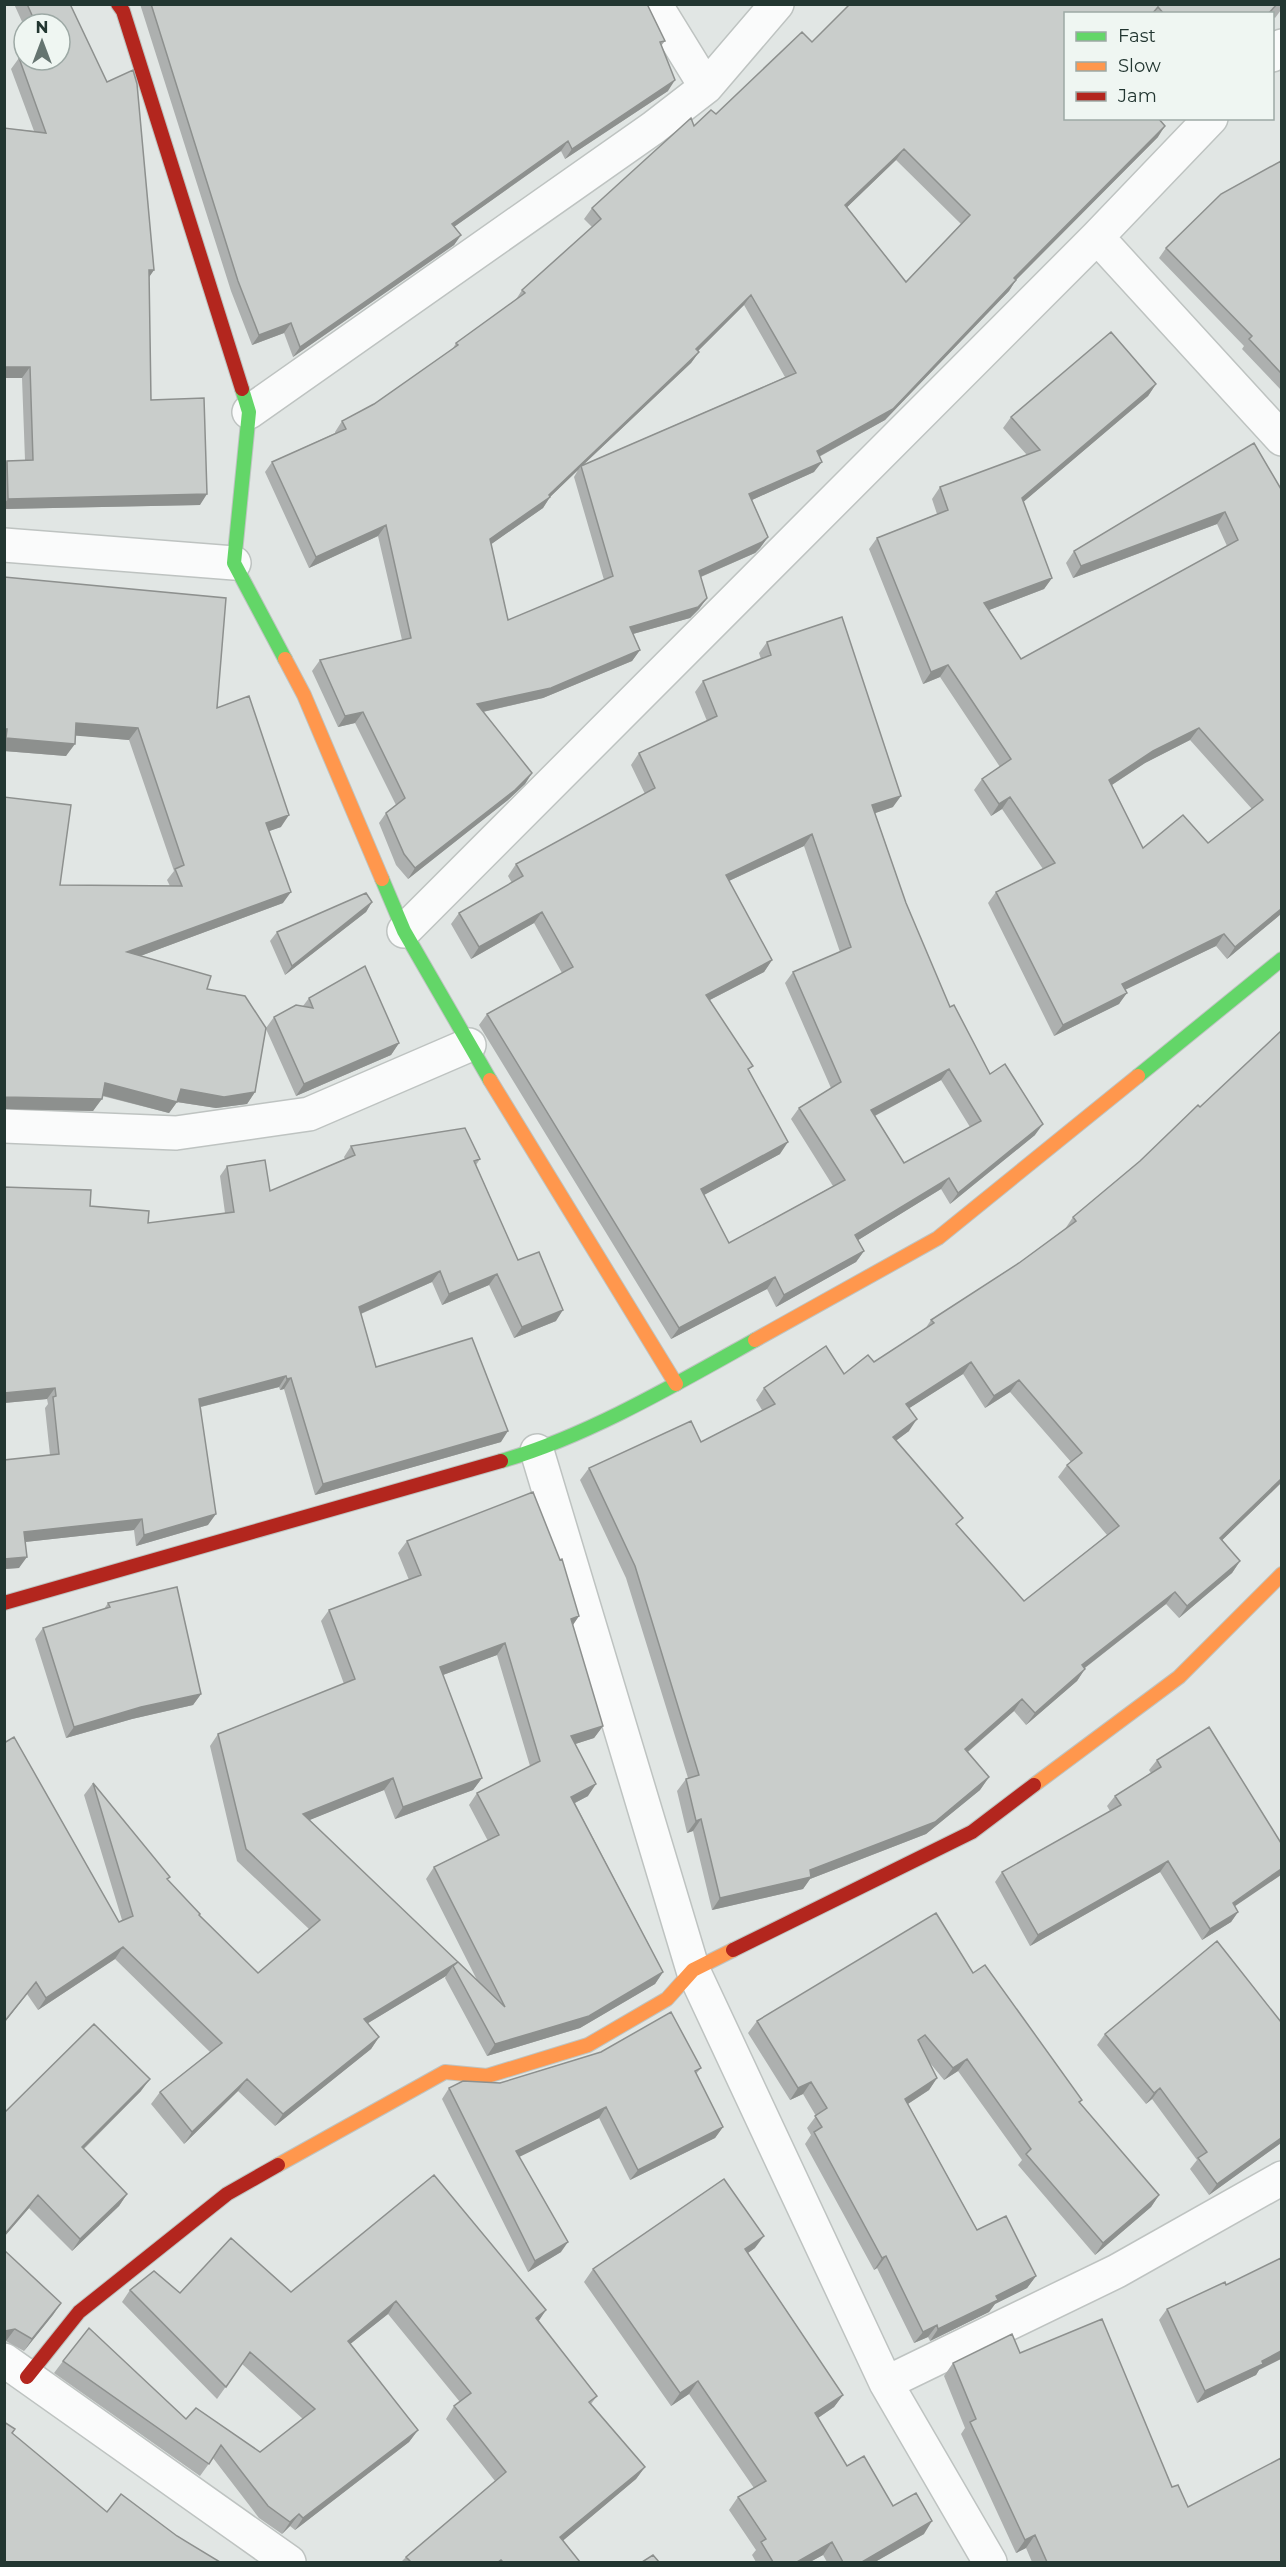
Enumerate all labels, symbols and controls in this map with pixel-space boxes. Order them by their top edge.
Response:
north arrow [12,12,72,72]
legend [1064,12,1274,120]
text: N [36,18,48,37]
text: Fast [1118,25,1156,47]
text: Slow [1118,55,1161,77]
text: Jam [1117,85,1157,107]

